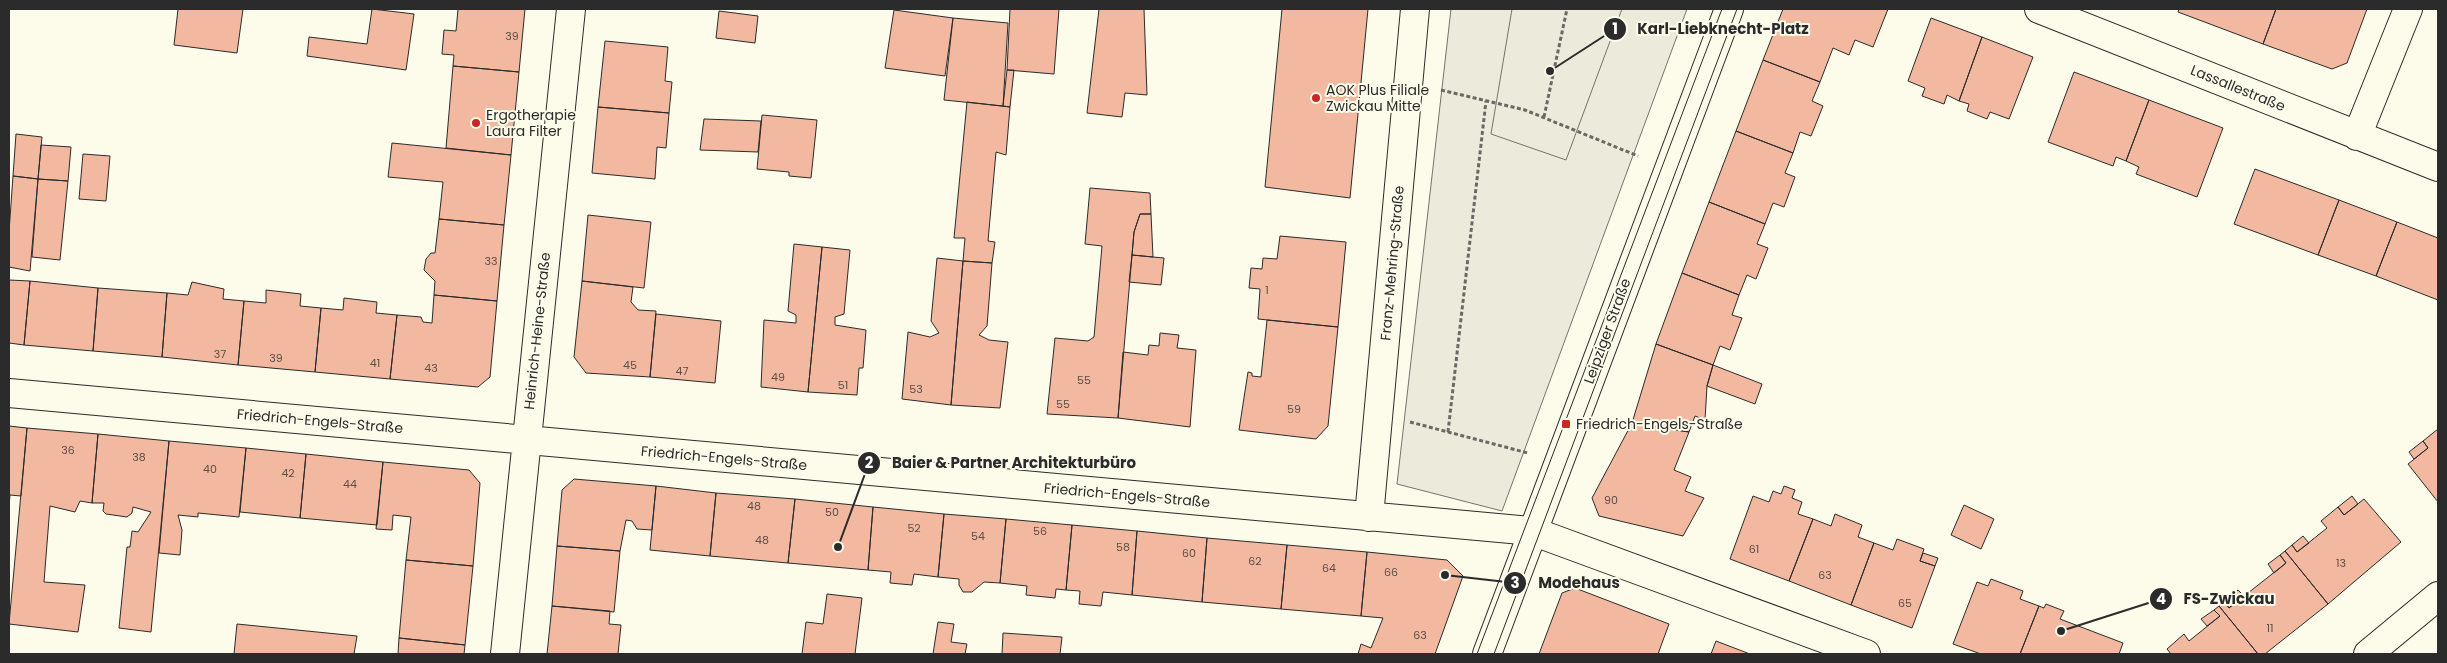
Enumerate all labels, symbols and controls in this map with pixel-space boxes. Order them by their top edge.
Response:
callout: Karl-Liebknecht-Platz [1602,14,1819,44]
text: 1 [1612,18,1618,39]
text: Karl-Liebknecht-Platz [1637,18,1809,39]
house number: 39 [505,28,519,44]
street label: Lassallestraße [2188,60,2289,116]
place label: AOK Plus Filiale Zwickau Mitte [1326,80,1429,116]
marker: AOK Plus Filiale Zwickau Mitte [1310,92,1322,104]
place label: Ergotherapie Laura Filter [486,105,576,141]
marker: Ergotherapie Laura Filter [470,117,482,129]
street label: Franz-Mehring-Straße [1375,184,1409,341]
street label: Heinrich-Heine-Straße [519,251,555,411]
house number: 33 [485,253,497,269]
street label: Leipziger Straße [1579,275,1635,386]
house number: 1 [1265,282,1269,298]
house number: 37 [214,346,226,362]
house number: 39 [269,350,283,366]
house number: 41 [370,355,380,371]
house number: 45 [623,357,637,373]
house number: 43 [424,360,438,376]
house number: 47 [676,363,688,379]
house number: 49 [771,369,785,385]
house number: 55 [1077,372,1091,388]
house number: 51 [838,377,848,393]
house number: 53 [909,381,923,397]
house number: 55 [1056,396,1070,412]
house number: 59 [1287,401,1301,417]
street label: Friedrich-Engels-Straße [236,404,404,438]
place label: Friedrich-Engels-Straße [1576,414,1743,434]
marker: Friedrich-Engels-Straße [1560,418,1572,430]
street label: Friedrich-Engels-Straße [640,441,808,475]
house number: 36 [61,442,75,458]
callout: Baier & Partner Architekturbüro [857,448,1146,478]
house number: 38 [132,449,146,465]
text: 2 [865,452,874,473]
text: Baier & Partner Architekturbüro [892,452,1136,473]
house number: 40 [203,461,217,477]
house number: 42 [281,465,295,481]
house number: 44 [343,476,357,492]
street label: Friedrich-Engels-Straße [1043,478,1211,512]
house number: 90 [1604,492,1618,508]
house number: 48 [747,498,761,514]
house number: 50 [825,504,839,520]
house number: 52 [907,520,921,536]
house number: 56 [1033,523,1047,539]
house number: 54 [971,528,985,544]
house number: 48 [755,532,769,548]
house number: 58 [1116,539,1130,555]
house number: 61 [1749,541,1759,557]
house number: 60 [1182,545,1196,561]
house number: 62 [1248,553,1262,569]
house number: 13 [2336,555,2346,571]
house number: 64 [1322,560,1336,576]
house number: 66 [1384,564,1398,580]
house number: 63 [1818,567,1832,583]
callout: Modehaus [1503,568,1629,598]
text: 3 [1510,572,1520,593]
text: Modehaus [1538,572,1620,593]
callout: FS-Zwickau [2148,584,2284,614]
text: 4 [2156,588,2166,609]
text: FS-Zwickau [2183,588,2275,609]
house number: 65 [1898,595,1912,611]
house number: 11 [2266,620,2274,636]
house number: 63 [1413,627,1427,643]

